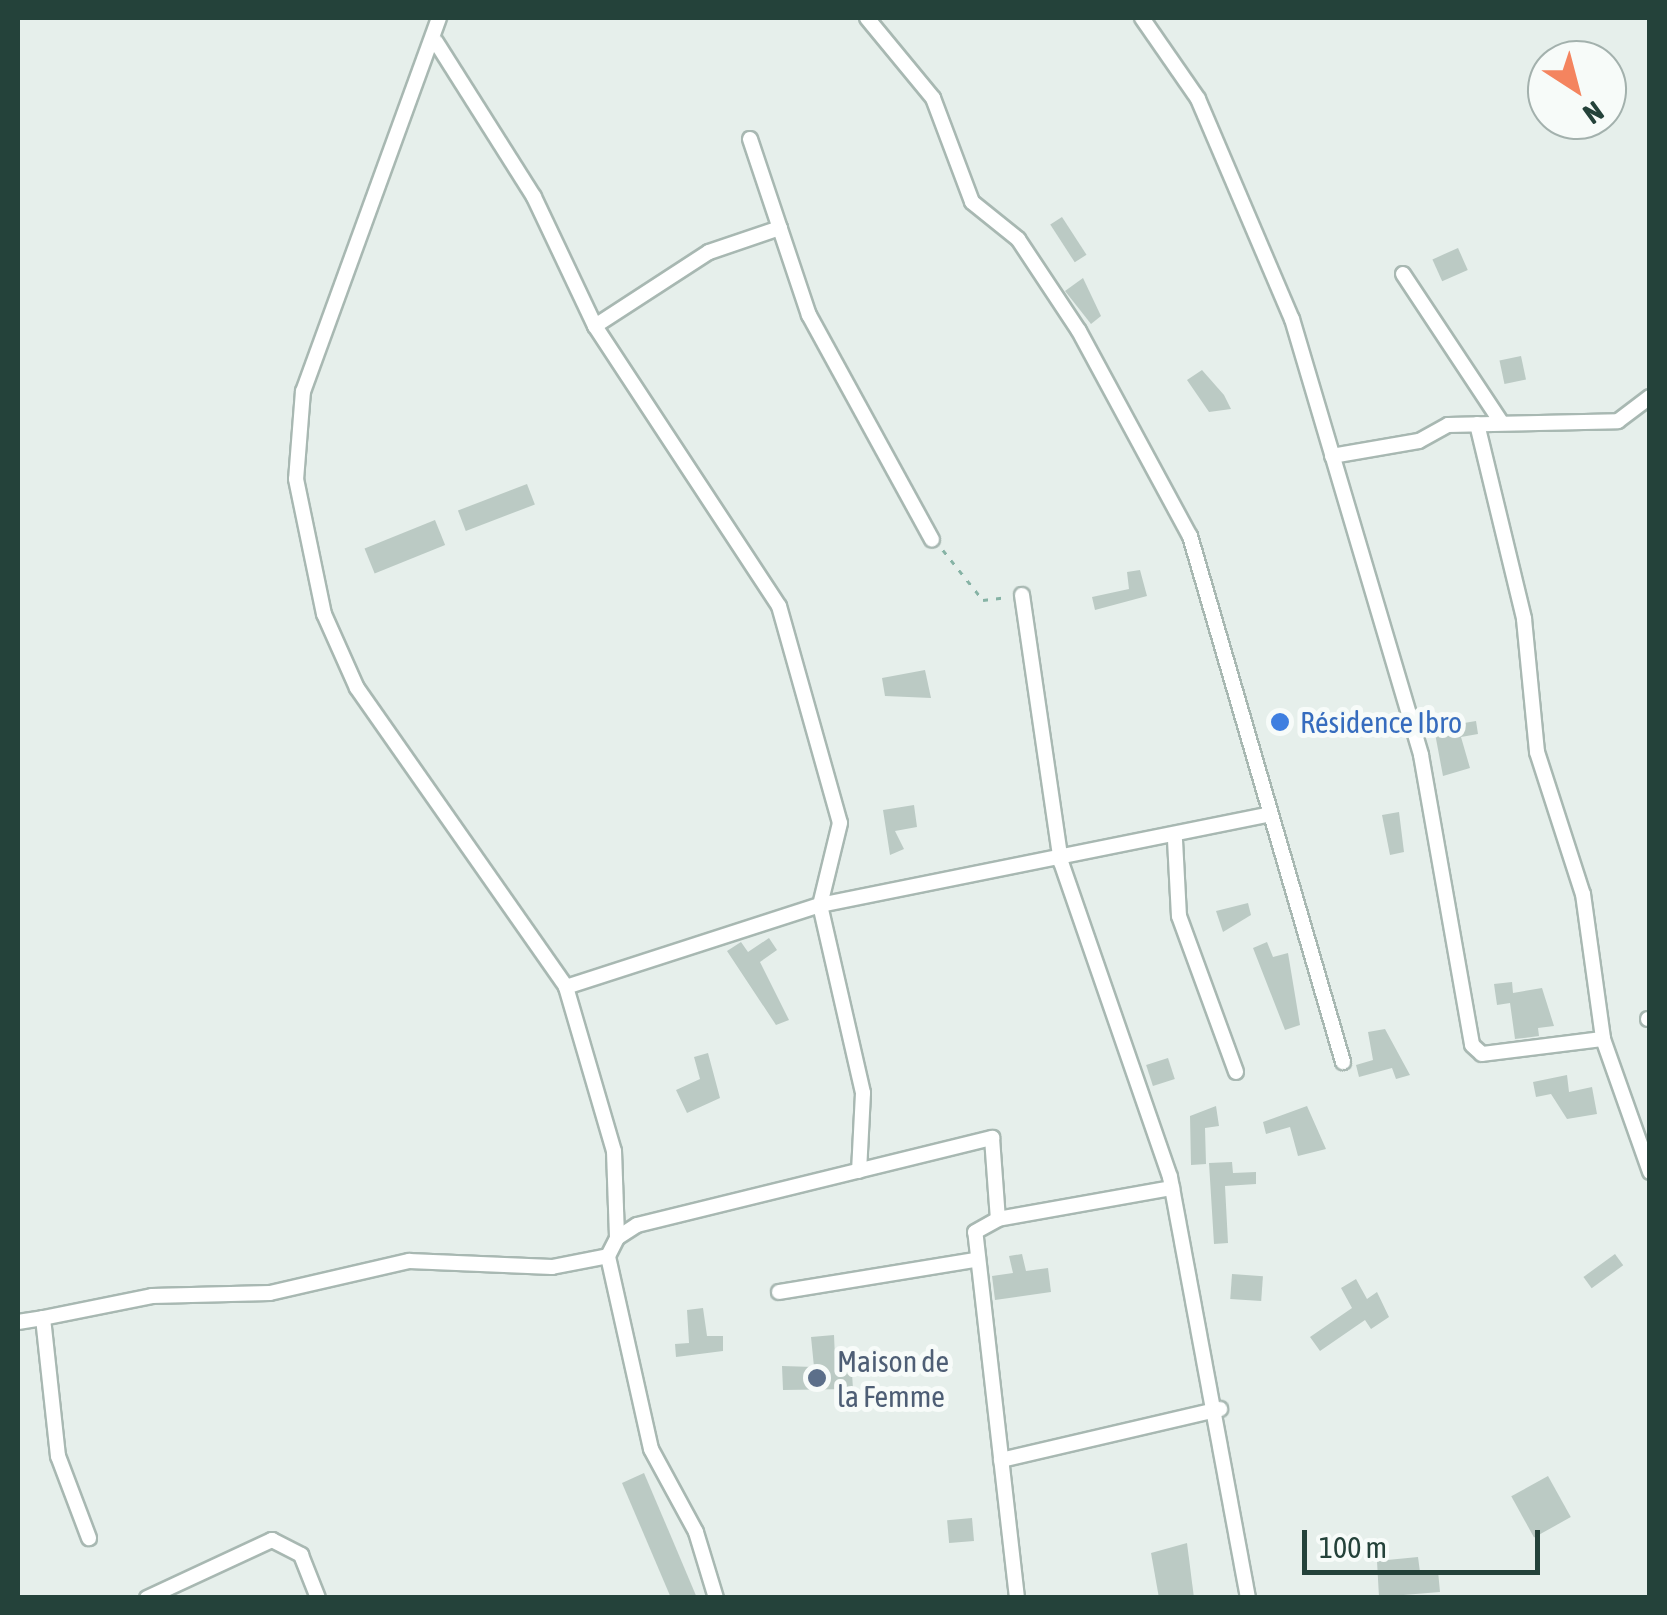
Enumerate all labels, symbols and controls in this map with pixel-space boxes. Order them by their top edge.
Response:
north arrow [1527,40,1627,140]
text: N [1577,95,1610,130]
place label: Résidence Ibro [1300,704,1462,740]
marker: Résidence Ibro [1269,711,1291,733]
place label: Maison de la Femme [837,1343,949,1414]
marker: Maison de la Femme [806,1367,828,1389]
scale bar [1307,1510,1544,1572]
text: 100 m [1319,1530,1387,1564]

